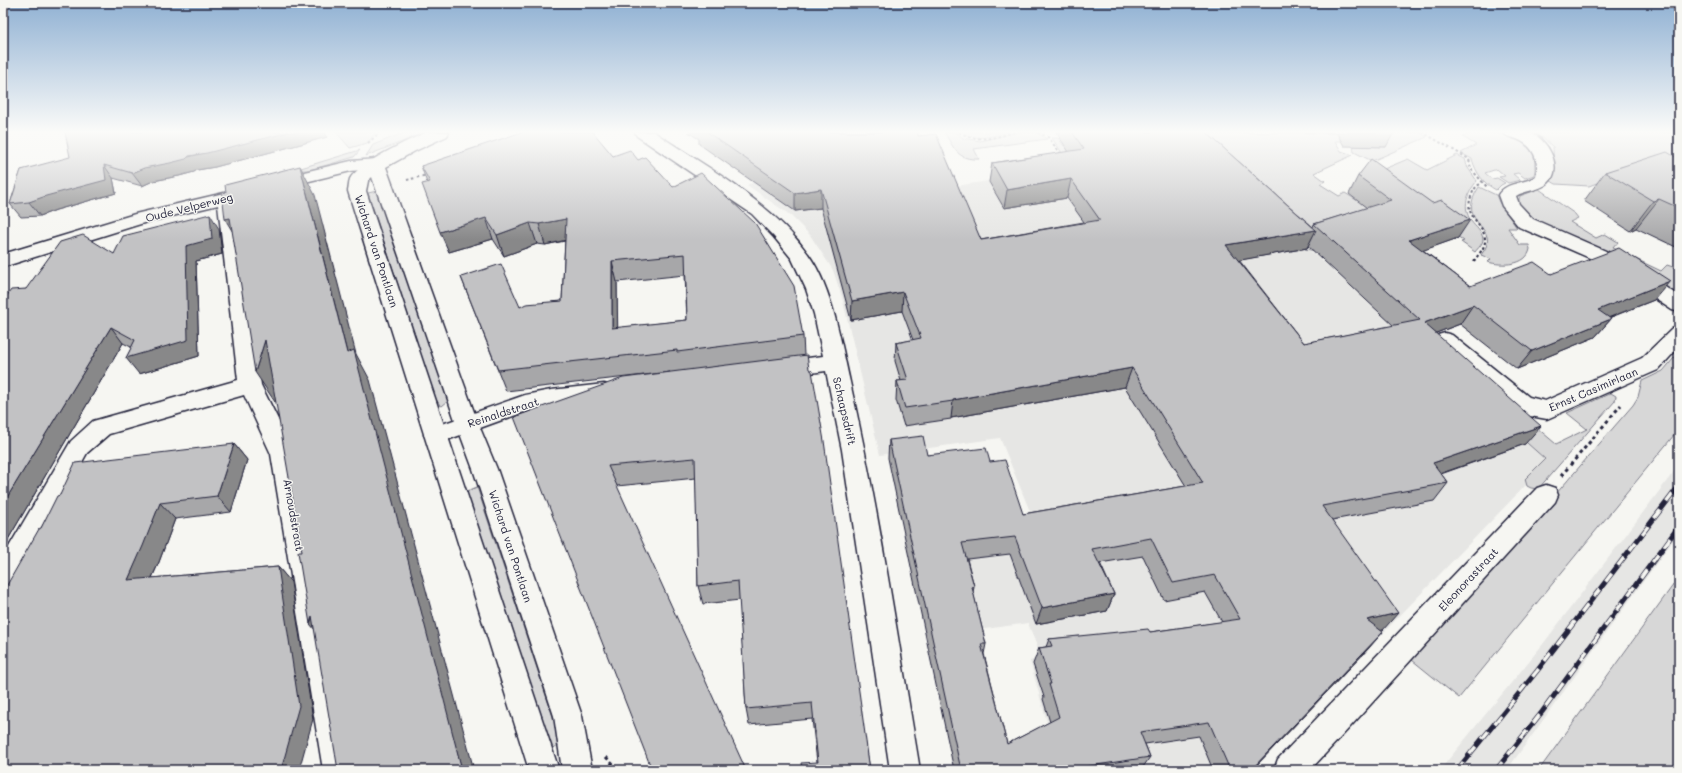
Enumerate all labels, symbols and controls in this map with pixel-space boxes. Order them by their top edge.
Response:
street label: Oude Velperweg [144,189,234,225]
street label: Wichard van Pontlaan [352,193,402,309]
street label: Ernst Casimirlaan [1546,363,1640,415]
street label: Schaapsdrift [830,375,860,447]
street label: Reinaldstraat [465,393,541,431]
street label: Arnoudstraat [280,478,308,552]
street label: Wichard van Pontlaan [486,488,536,604]
street label: Eleonorastraat [1435,544,1501,614]

